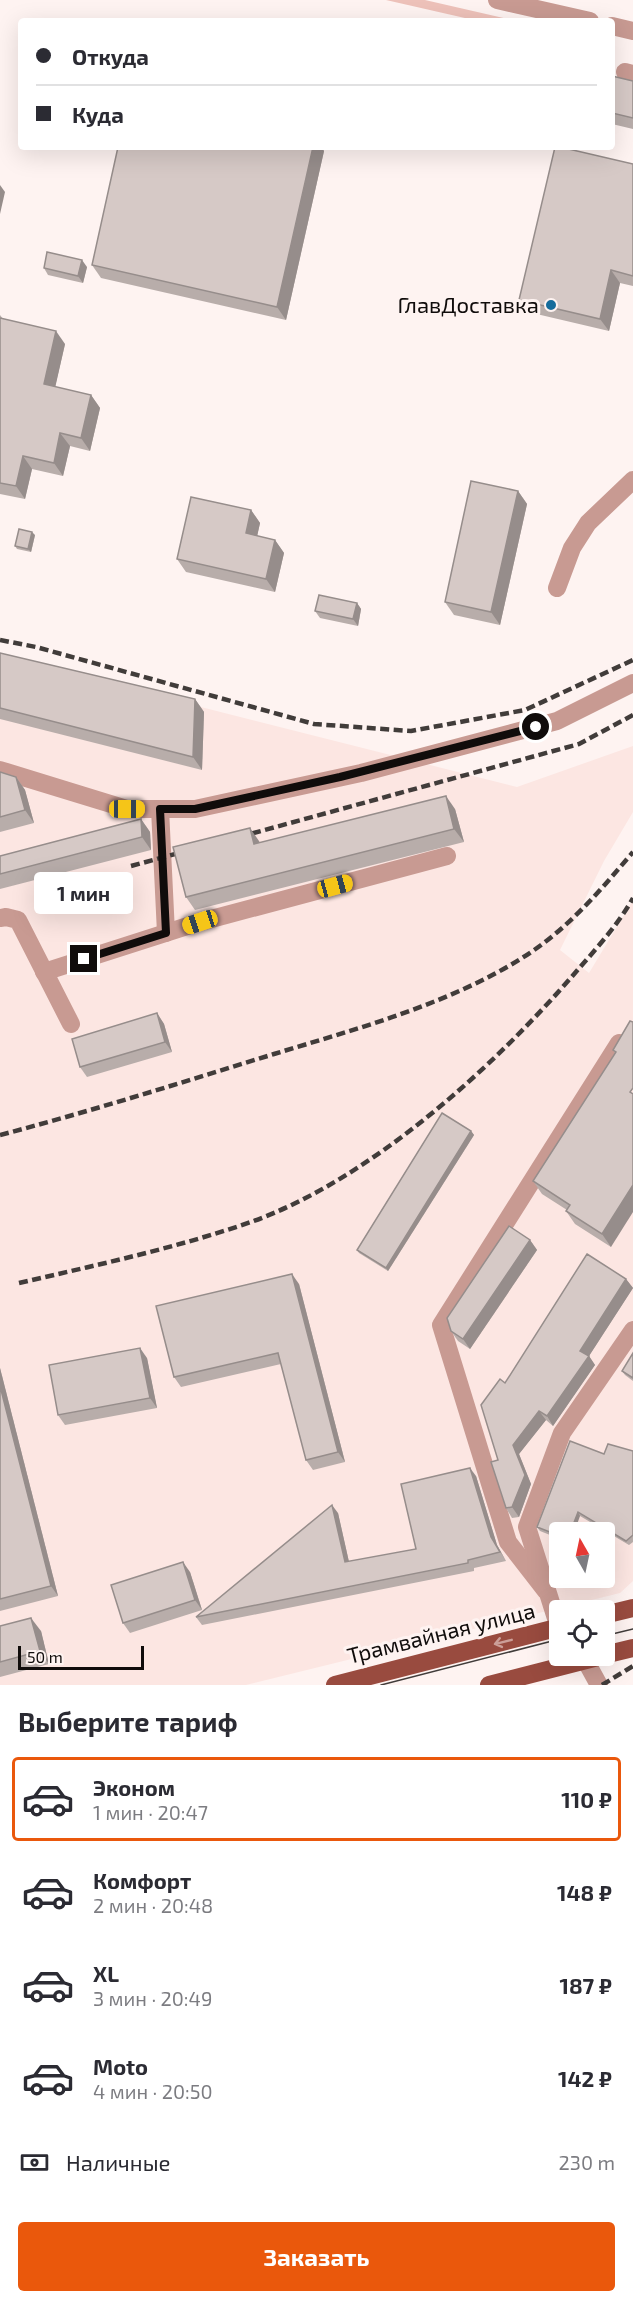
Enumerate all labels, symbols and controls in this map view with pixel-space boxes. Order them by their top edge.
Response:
text: Откуда [72,43,149,69]
text: Куда [72,101,124,127]
place label: ГлавДоставка [398,291,539,317]
marker: ГлавДоставка [544,298,558,312]
route start [522,713,549,740]
car [109,800,145,818]
callout: 1 мин [34,872,134,914]
car [315,873,355,899]
text: 1 мин [57,881,110,905]
car [180,908,220,936]
route end [70,945,97,972]
north arrow [549,1522,615,1588]
map controls [549,1522,615,1666]
street label: Трамвайная улица [344,1596,538,1669]
button: locate [549,1600,615,1666]
one-way arrow [494,1636,513,1648]
scale bar [18,1643,144,1670]
text: 50 m [27,1647,63,1666]
text: Выберите тариф [18,1705,238,1737]
icon: car [21,1772,75,1826]
text: Эконом [93,1774,175,1800]
text: 110 ₽ [561,1786,612,1812]
text: 1 мин · 20:47 [93,1800,208,1824]
icon: car [21,1865,75,1919]
text: Комфорт [93,1867,191,1893]
text: 148 ₽ [557,1879,612,1905]
text: 2 мин · 20:48 [93,1893,213,1917]
icon: car [21,1958,75,2012]
text: XL [93,1960,119,1986]
text: 187 ₽ [559,1972,612,1998]
text: 3 мин · 20:49 [93,1986,212,2010]
icon: car [21,2051,75,2105]
text: Moto [93,2053,148,2079]
text: 142 ₽ [558,2065,612,2091]
text: 4 мин · 20:50 [93,2079,213,2103]
icon: cash [18,2146,51,2179]
text: Наличные [66,2149,170,2175]
text: 230 m [559,2150,615,2174]
button: Заказать [18,2222,615,2291]

